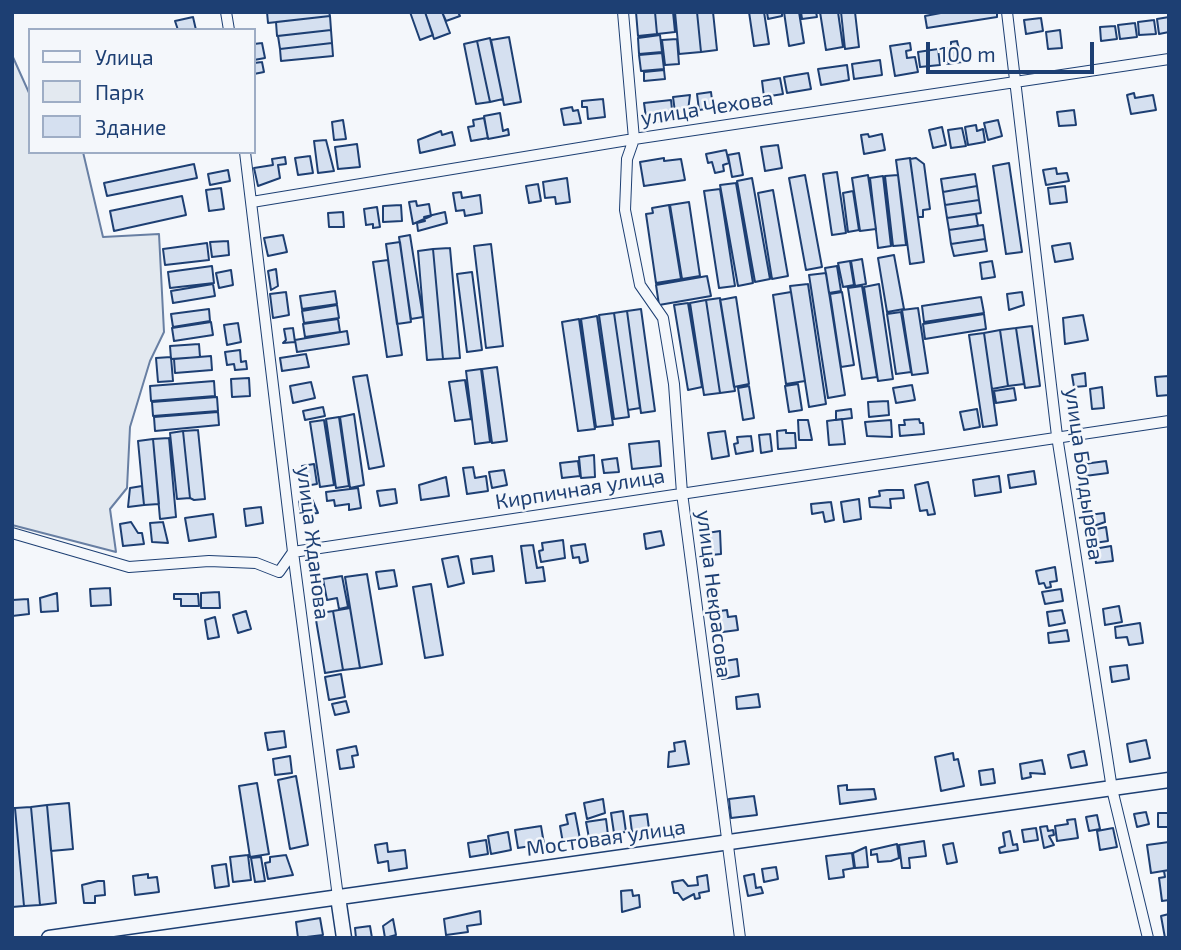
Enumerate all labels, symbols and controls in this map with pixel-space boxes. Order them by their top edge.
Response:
legend [28,28,256,154]
scale bar [929,28,1097,72]
text: 100 m [939,41,996,66]
text: Улица [95,44,154,69]
text: Парк [95,79,144,104]
street label: улица Чехова [639,85,775,131]
text: Здание [95,114,166,139]
street label: улица Болдырева [1059,386,1109,562]
street label: Кирпичная улица [493,463,667,515]
street label: улица Жданова [291,465,335,621]
street label: улица Некрасова [691,509,737,679]
street label: Мостовая улица [525,814,687,862]

